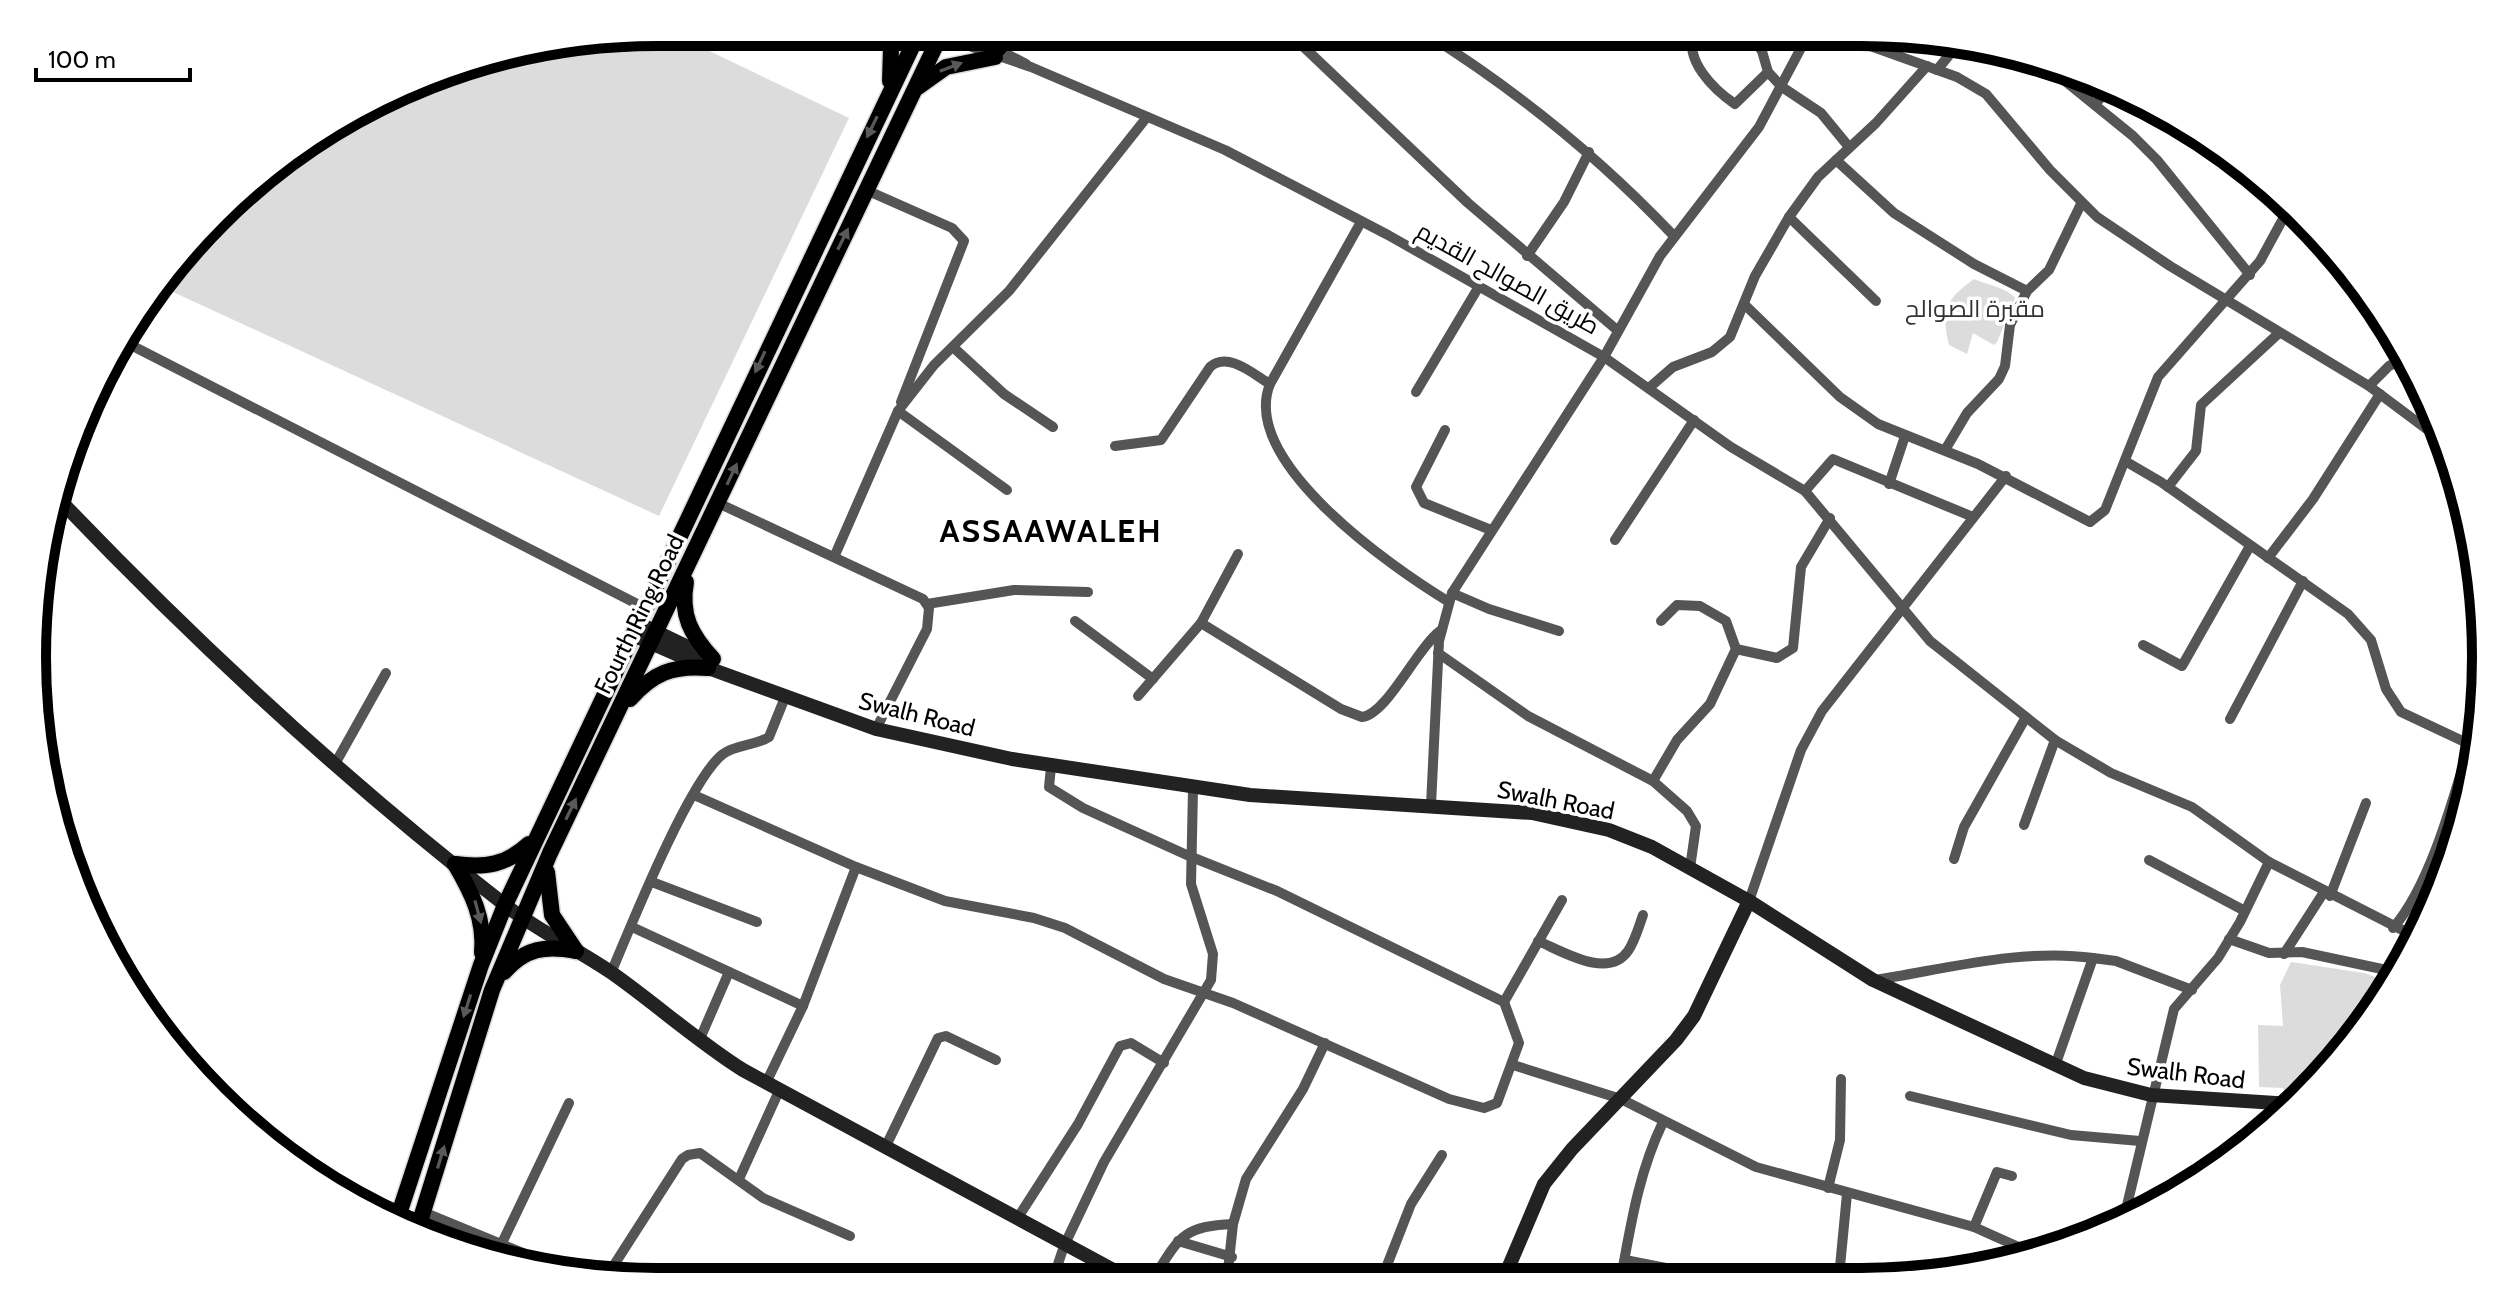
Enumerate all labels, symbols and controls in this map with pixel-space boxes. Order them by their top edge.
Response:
scale bar [36,32,190,82]
text: 100 m [48,45,116,74]
one-way arrow [939,60,963,73]
one-way arrow [865,116,878,139]
street label: طريق الصوالح القديم [1411,216,1605,342]
one-way arrow [836,227,850,250]
park label: مقبرة الصوالح [1905,294,2045,325]
one-way arrow [753,350,767,374]
one-way arrow [725,462,739,485]
district label: ASSAAWALEH [939,511,1163,550]
street label: Fourth Ring Road [588,530,690,698]
street label: Swalh Road [856,686,978,742]
street label: Swalh Road [1495,774,1617,826]
one-way arrow [564,798,578,821]
one-way arrow [472,900,484,925]
one-way arrow [461,995,473,1019]
street label: Swalh Road [2125,1051,2247,1095]
one-way arrow [435,1145,448,1169]

